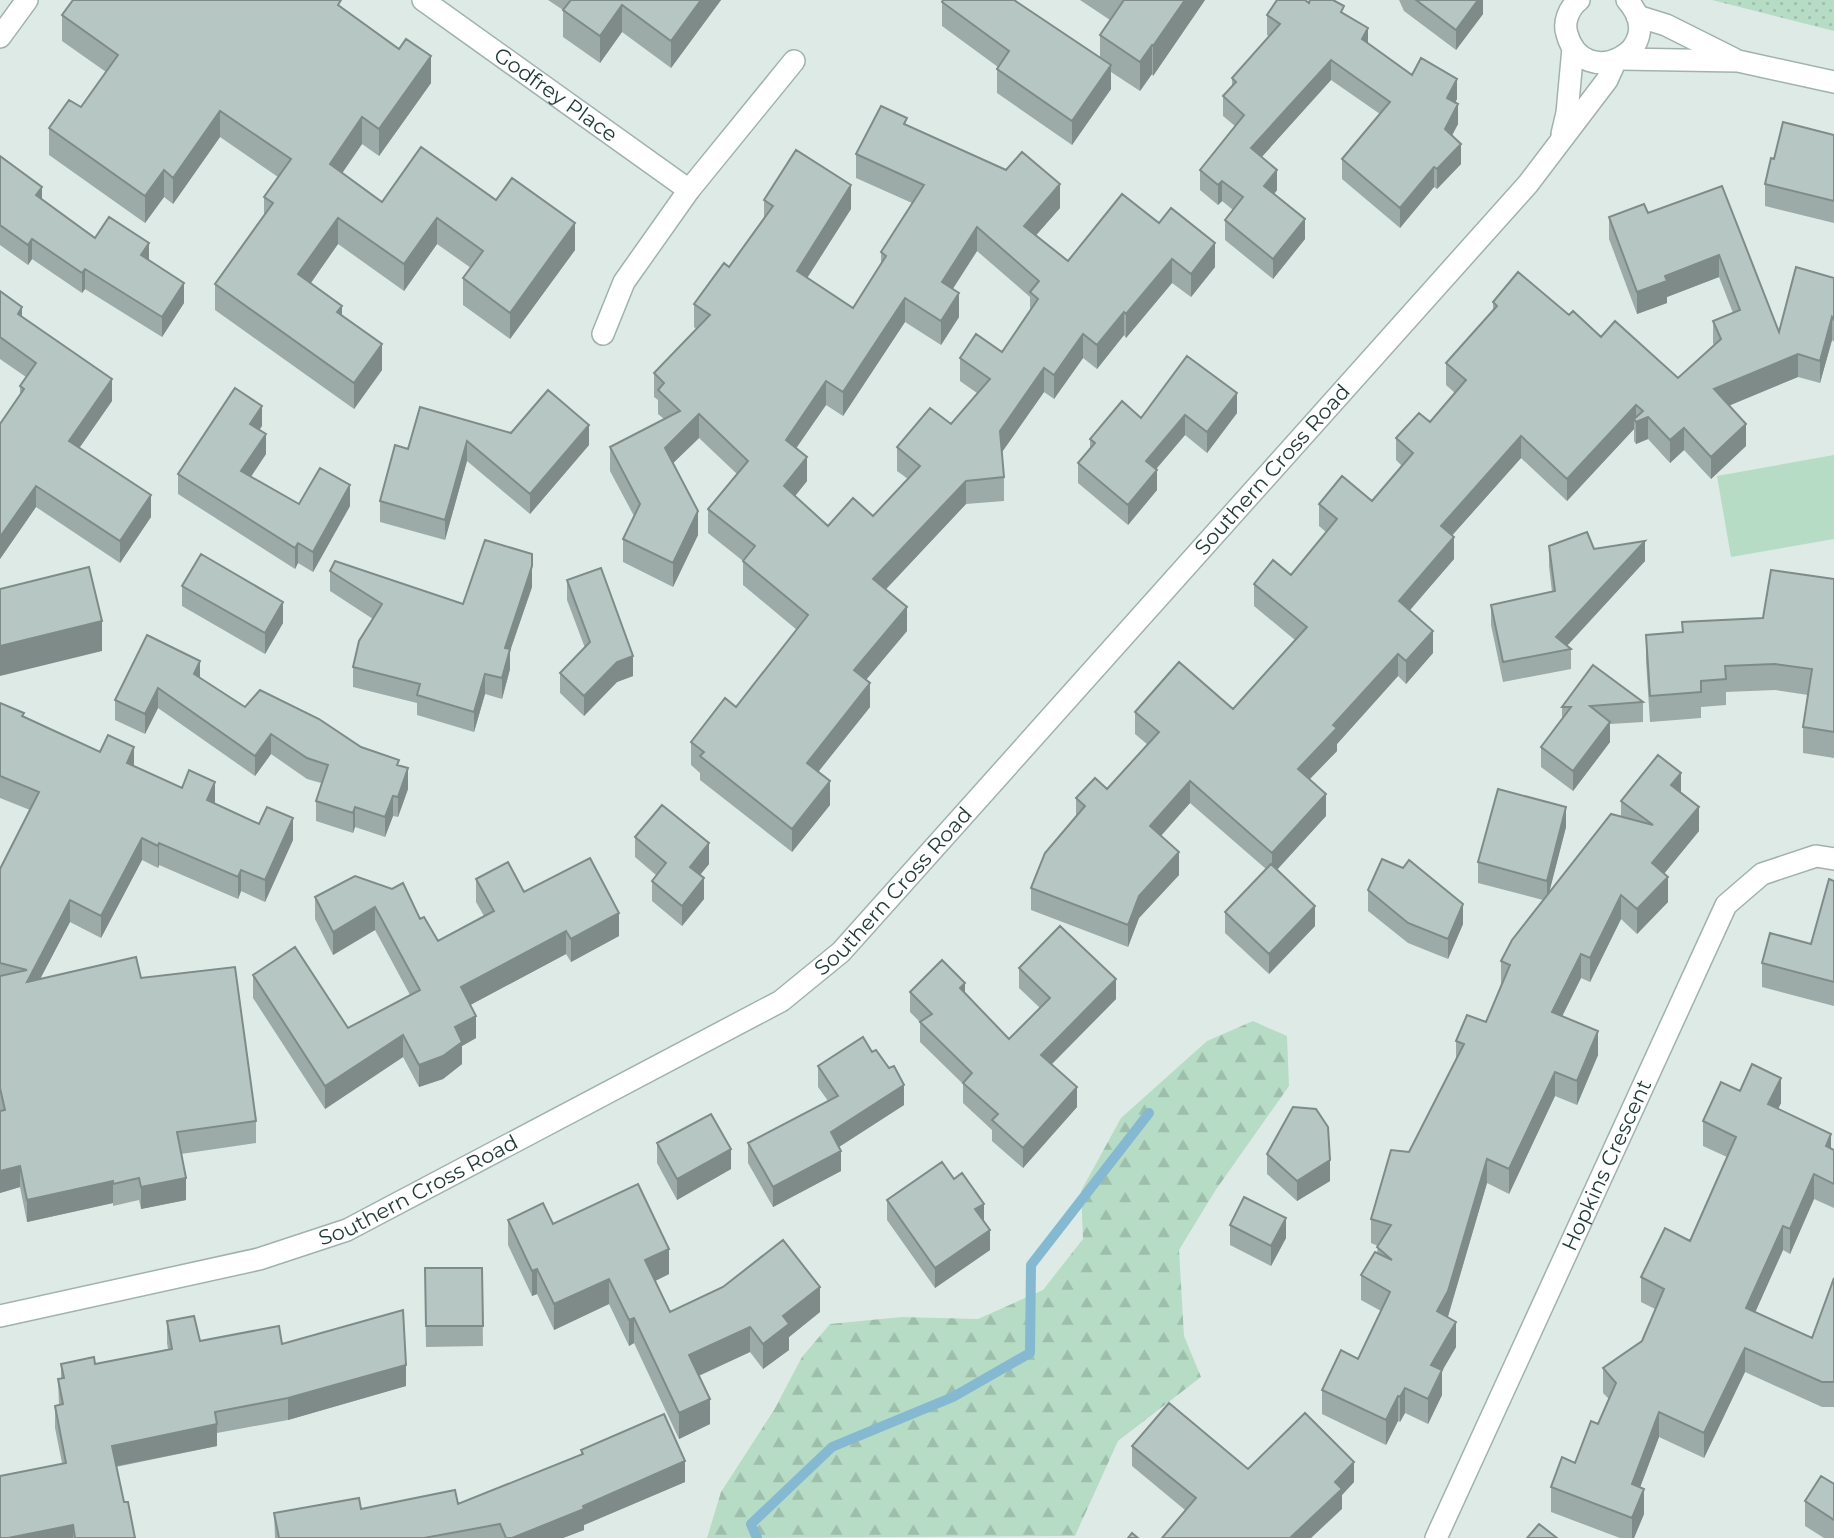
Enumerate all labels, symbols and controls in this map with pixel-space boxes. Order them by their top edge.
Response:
street label: Godfrey Place [489,42,623,147]
street label: Southern Cross Road [1189,379,1355,560]
street label: Southern Cross Road [809,801,977,981]
street label: Hopkins Crescent [1556,1075,1656,1255]
street label: Southern Cross Road [315,1129,522,1251]

